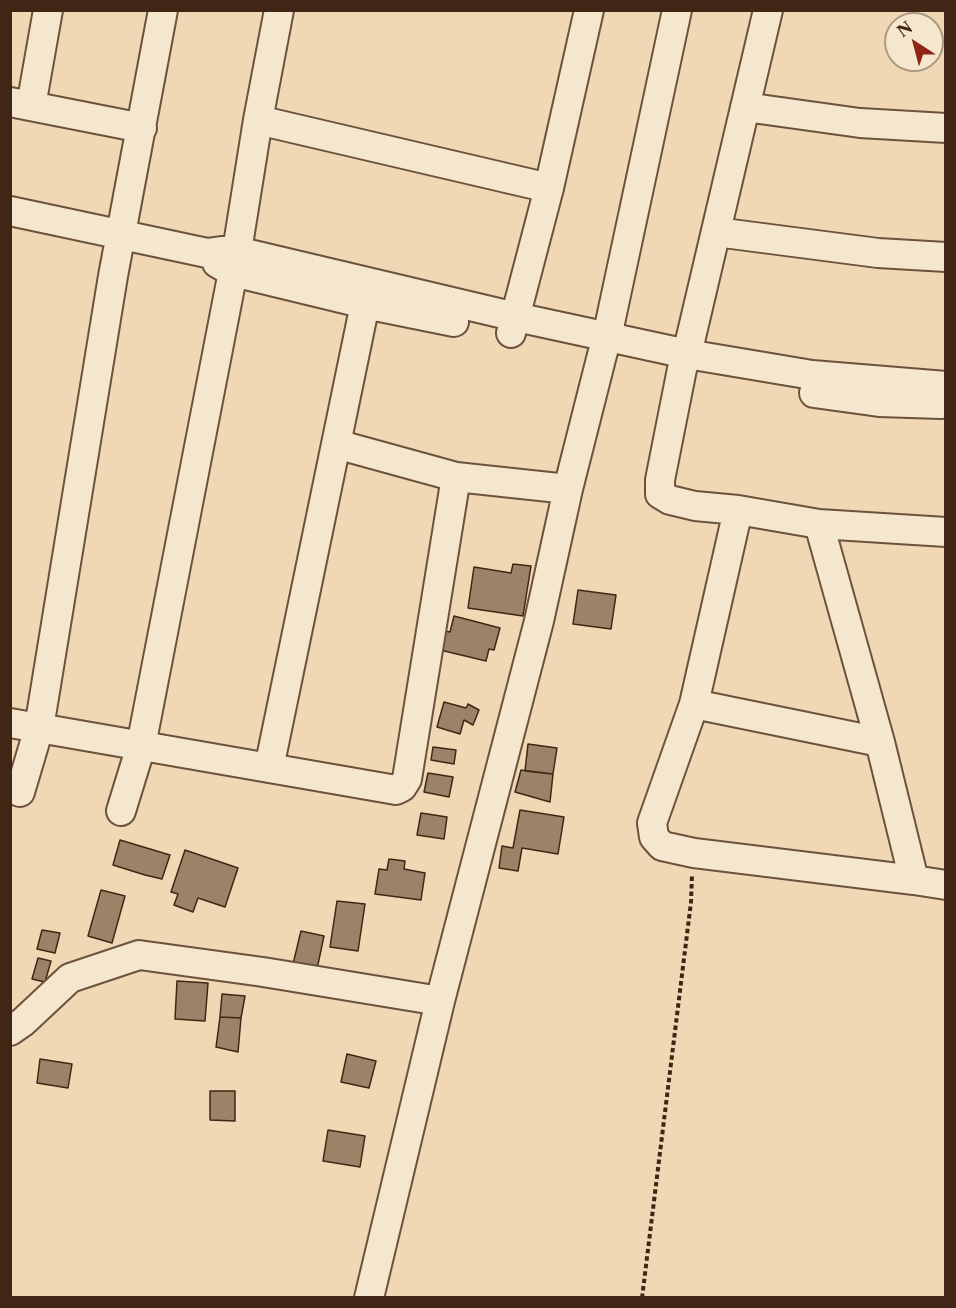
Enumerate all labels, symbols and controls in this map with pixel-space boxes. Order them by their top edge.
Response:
north arrow [884,12,944,72]
text: N [893,17,916,41]

